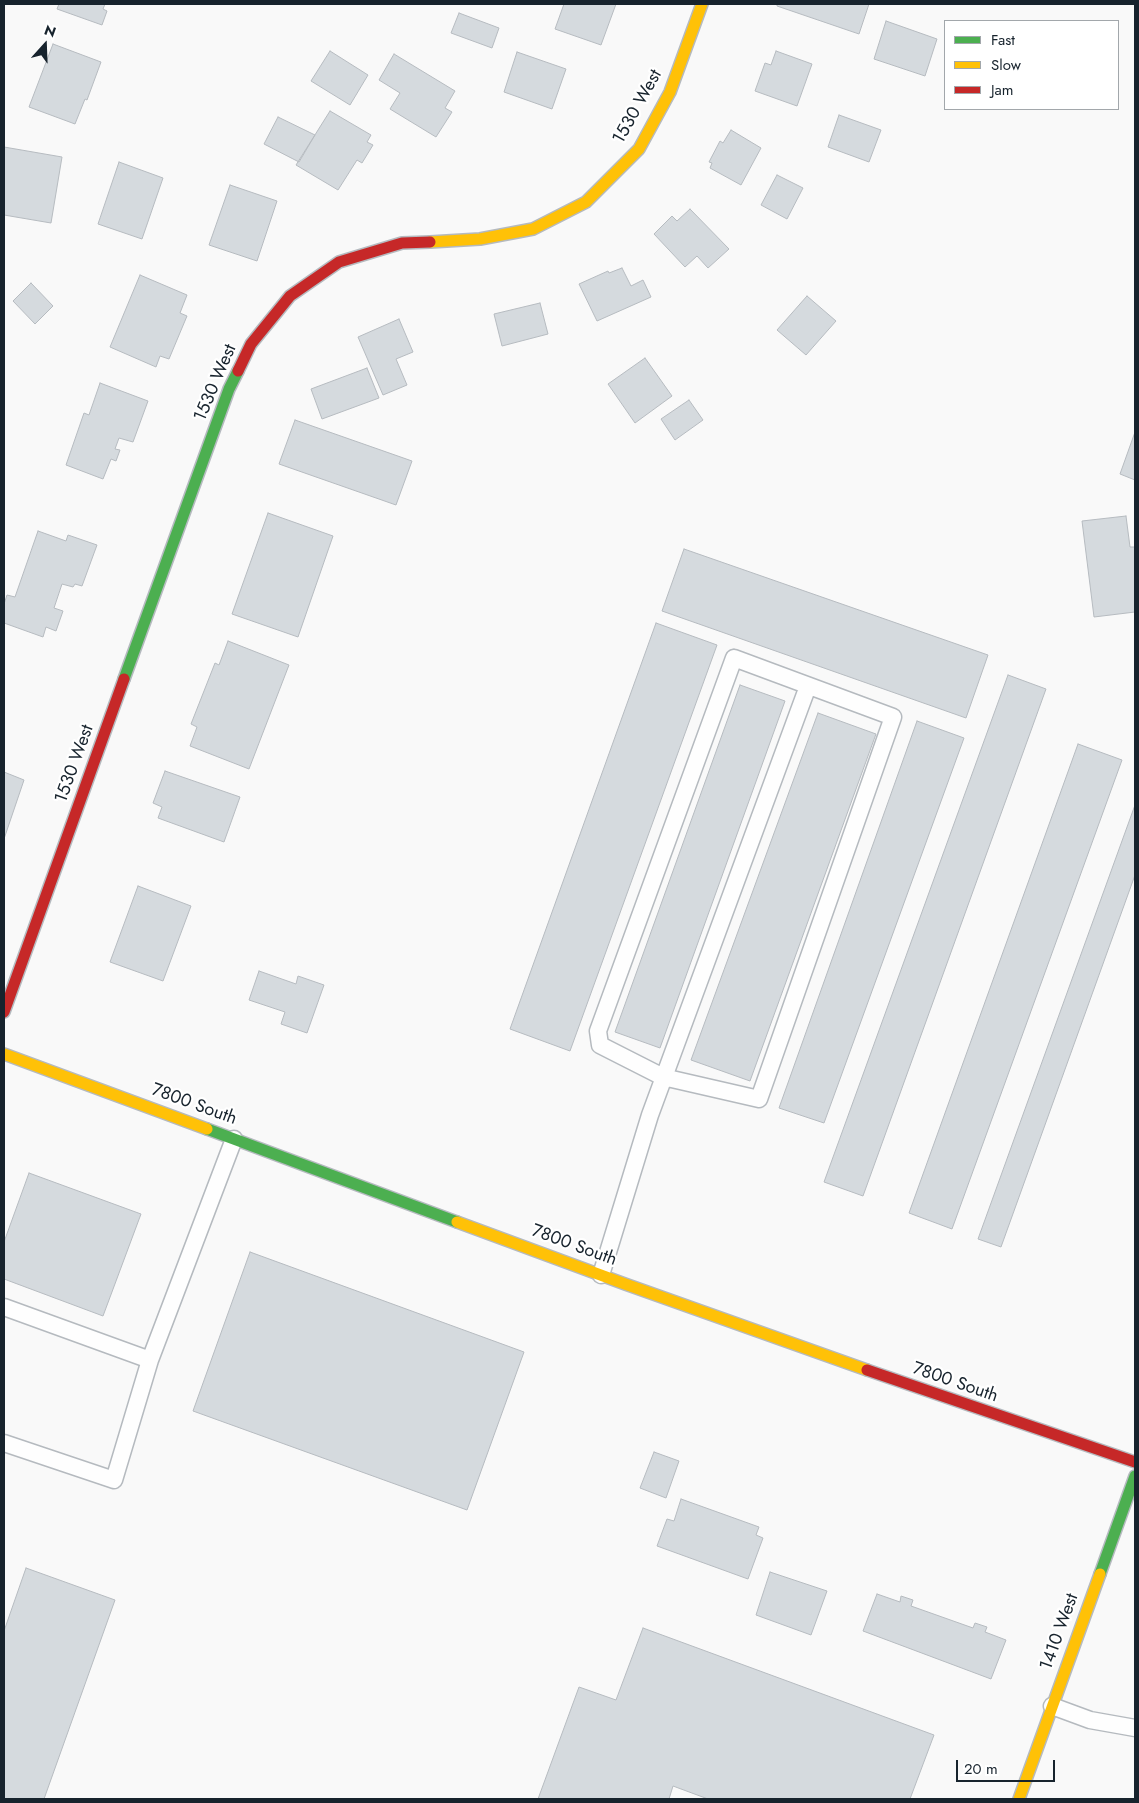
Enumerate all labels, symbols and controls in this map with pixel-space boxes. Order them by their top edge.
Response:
north arrow [20,20,70,70]
text: N [41,20,59,42]
legend [944,20,1119,110]
text: Fast [991,29,1015,51]
text: Slow [991,54,1021,76]
street label: 1530 West [609,66,667,148]
text: Jam [991,79,1014,101]
street label: 1530 West [190,341,242,425]
street label: 1530 West [51,722,99,806]
street label: 7800 South [148,1080,240,1130]
street label: 7800 South [528,1221,620,1271]
street label: 7800 South [909,1358,1001,1408]
street label: 1410 West [1036,1591,1084,1673]
scale bar [959,1750,1058,1782]
text: 20 m [964,1758,998,1780]

